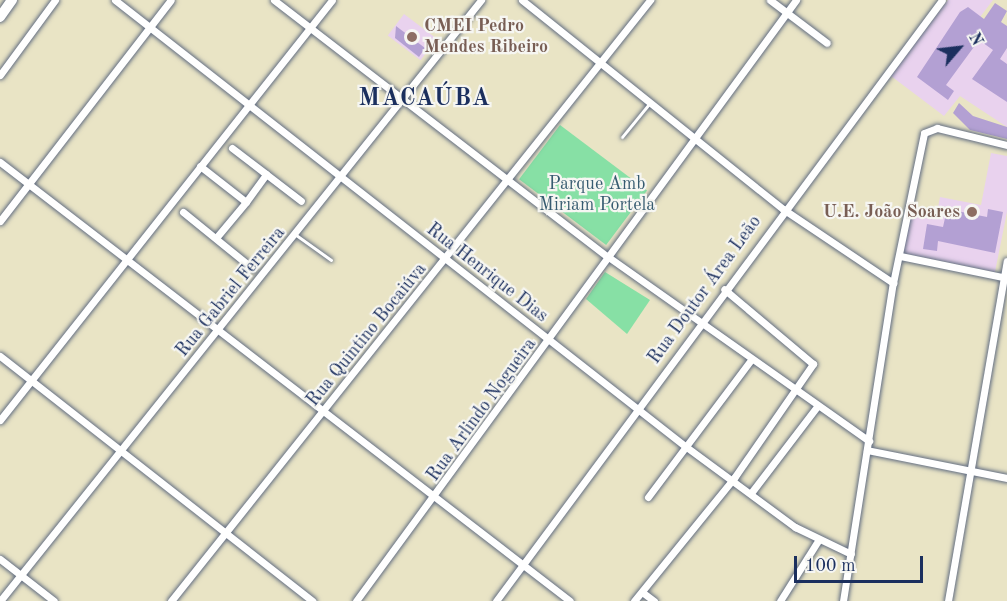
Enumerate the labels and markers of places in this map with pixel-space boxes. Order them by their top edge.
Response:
place label: CMEI Pedro Mendes Ribeiro [424,16,548,58]
marker: CMEI Pedro Mendes Ribeiro [405,30,419,44]
place label: U.E. João Soares [823,201,960,223]
marker: U.E. João Soares [965,205,979,219]

